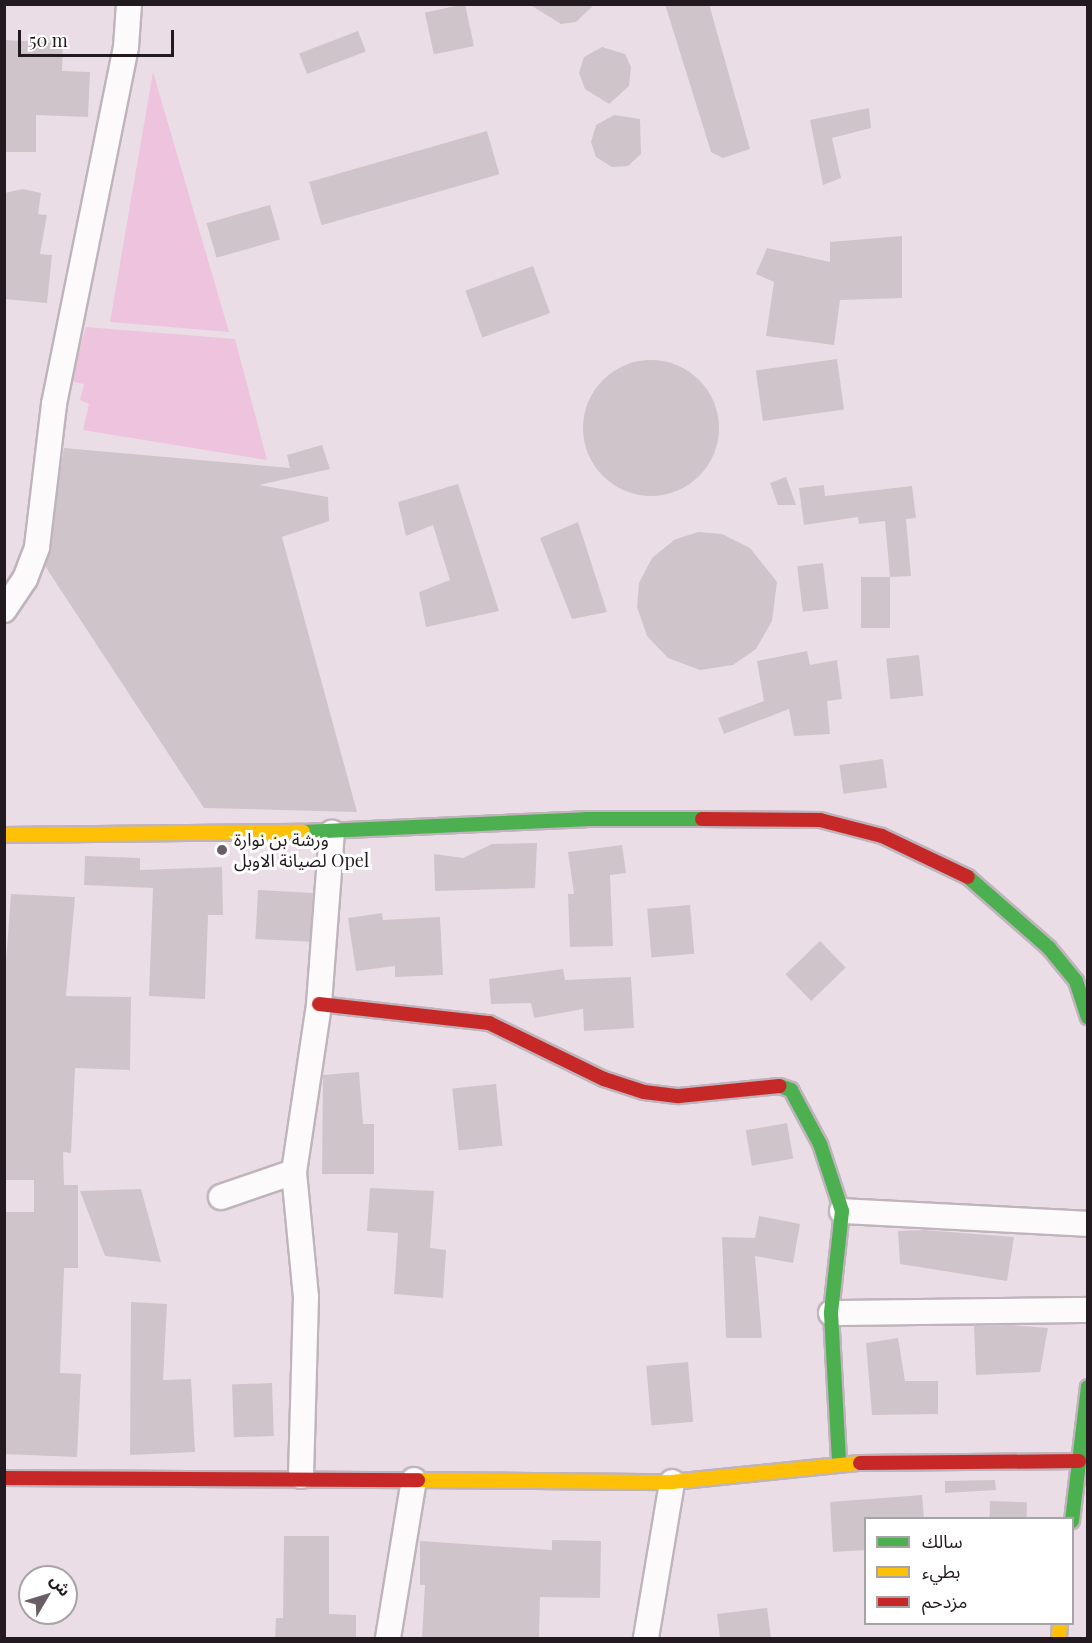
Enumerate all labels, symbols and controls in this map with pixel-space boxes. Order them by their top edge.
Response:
scale bar [21,18,177,56]
text: 50 m [29,28,68,52]
place label: ورشة بن نوارة لصيانة الاوبل Opel [234,829,369,872]
marker: ورشة بن نوارة لصيانة الاوبل Opel [215,843,229,857]
legend [864,1517,1074,1625]
text: سالك [922,1529,963,1553]
text: بطيء [922,1559,960,1583]
north arrow [18,1565,78,1625]
text: ش [46,1570,76,1600]
text: مزدحم [922,1589,967,1613]

